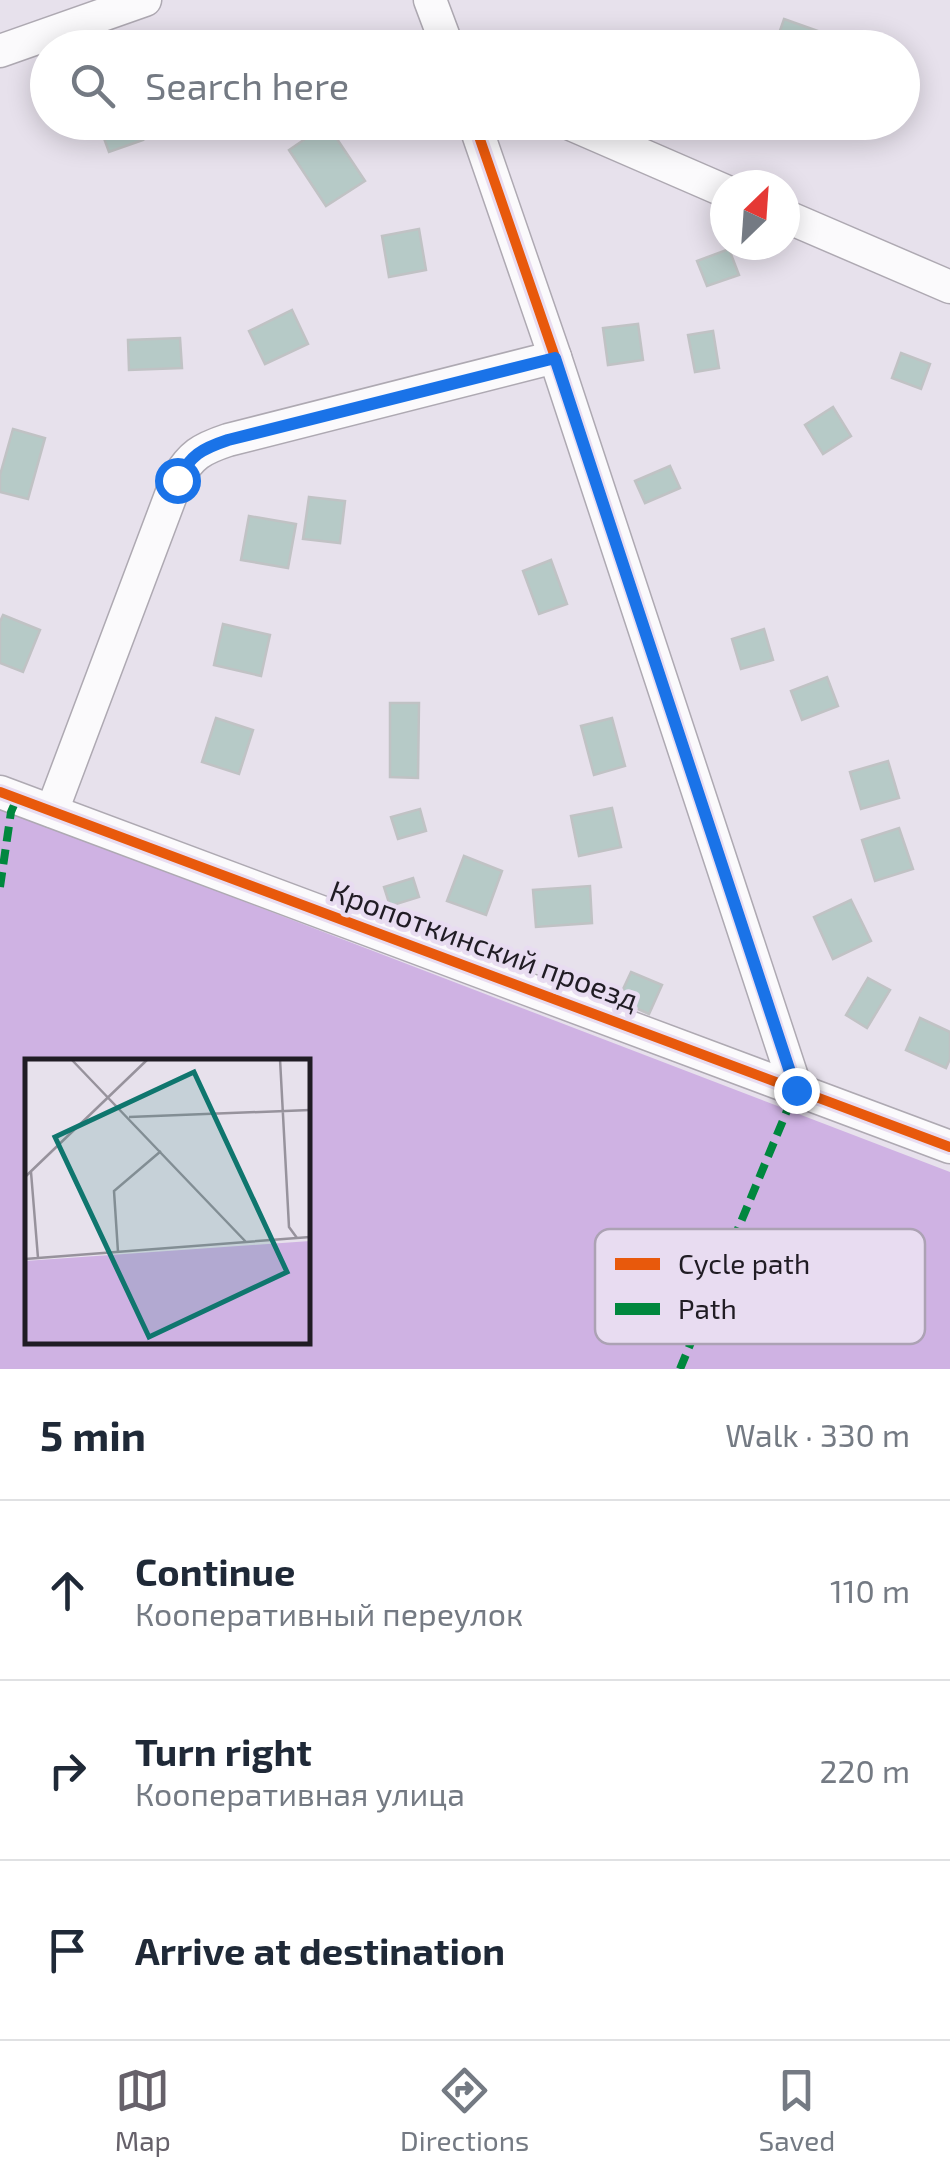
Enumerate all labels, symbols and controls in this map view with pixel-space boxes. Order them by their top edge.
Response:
search box [30,30,920,140]
icon: search [65,58,120,113]
text: Search here [145,62,349,108]
north arrow [710,170,800,260]
route start [155,458,201,504]
street label: Кропоткинский проезд [325,871,644,1017]
inset map [25,1059,310,1344]
route end [774,1068,820,1114]
legend [595,1229,925,1344]
text: Cycle path [678,1246,810,1280]
text: Path [678,1291,737,1325]
text: 5 min [40,1409,146,1459]
text: Walk · 330 m [725,1415,910,1453]
text: Continue [135,1548,295,1594]
icon: ahead [40,1563,95,1618]
text: 110 m [830,1571,910,1609]
text: Кооперативный переулок [135,1594,523,1632]
text: Turn right [135,1728,312,1774]
icon: right [40,1743,95,1798]
text: 220 m [820,1751,910,1789]
text: Кооперативная улица [135,1774,465,1812]
icon: arrive [40,1923,95,1978]
text: Arrive at destination [135,1927,505,1973]
tab: Map [115,2063,171,2157]
tab: Directions [400,2063,529,2157]
tab: Saved [759,2063,835,2157]

